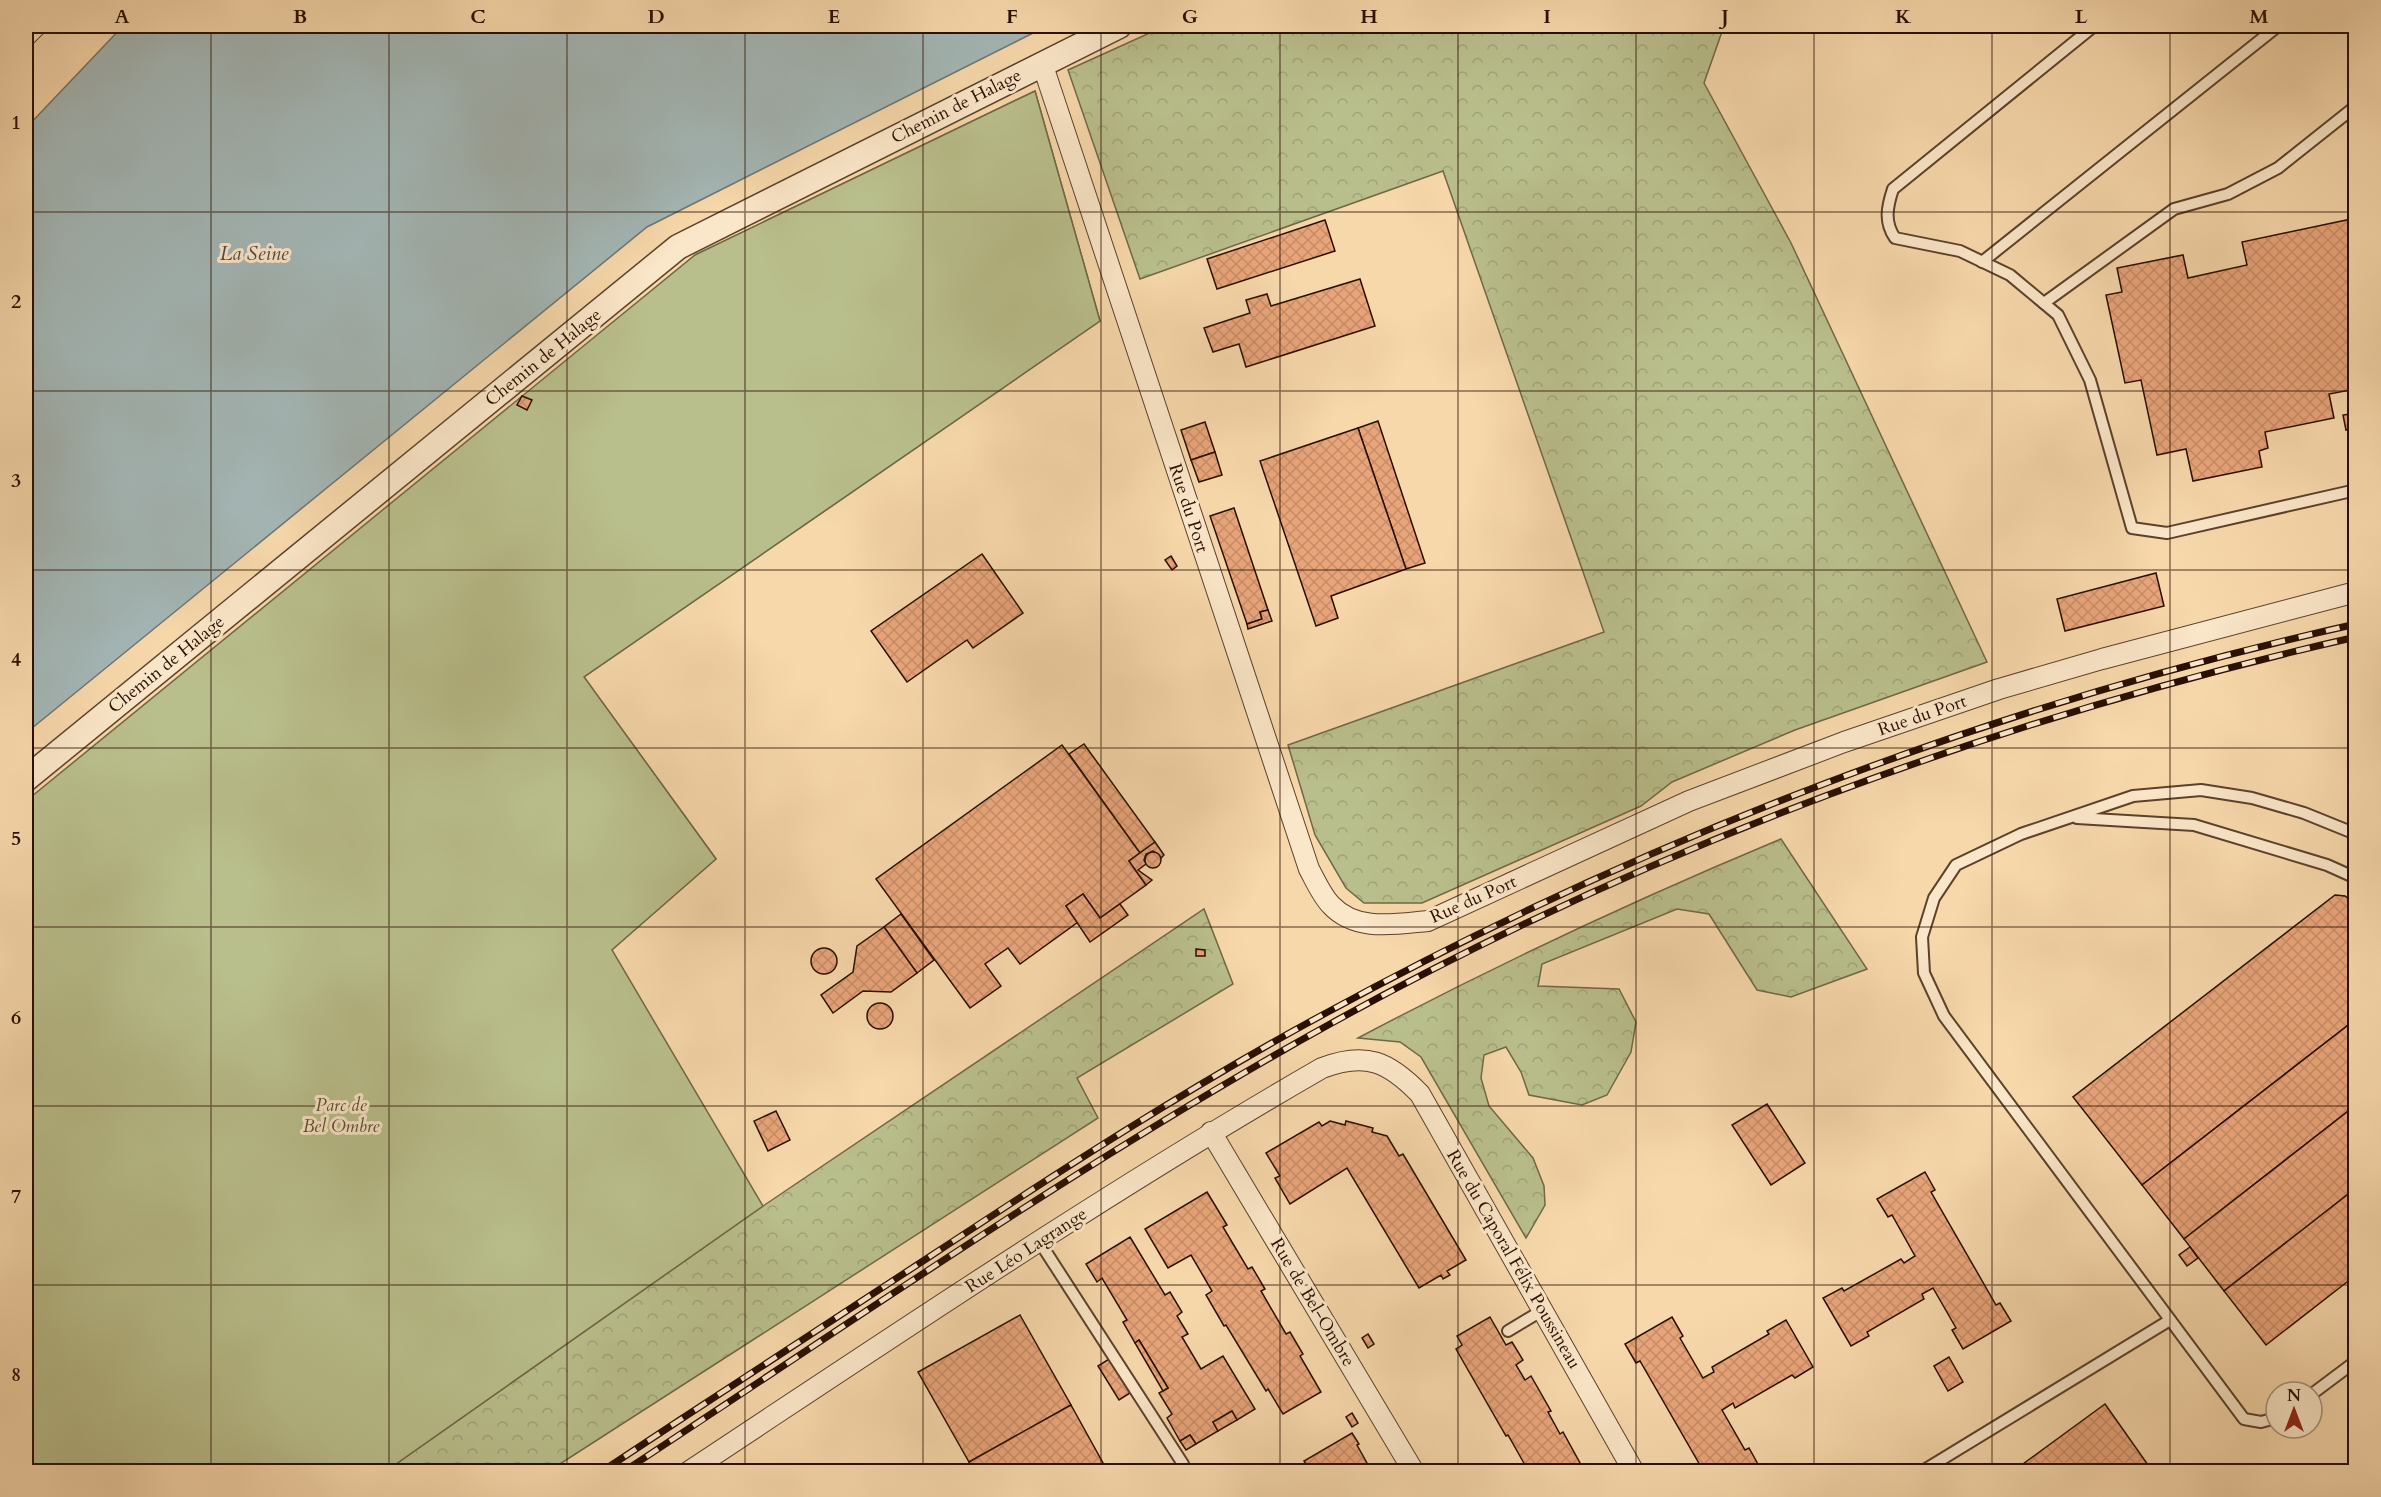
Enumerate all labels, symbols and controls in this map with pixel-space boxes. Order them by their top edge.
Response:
text: A [114,3,130,30]
text: B [293,3,307,30]
text: C [470,3,486,30]
text: D [647,3,665,30]
text: E [828,3,840,30]
text: F [1006,3,1018,30]
text: G [1182,3,1198,30]
text: H [1360,3,1378,30]
text: I [1543,3,1551,30]
text: J [1718,3,1729,30]
text: K [1895,3,1912,30]
text: L [2075,3,2088,30]
text: M [2249,3,2269,30]
street label: Chemin de Halage [887,63,1026,150]
text: 1 [11,109,21,136]
water label: La Seine [220,240,289,267]
text: 2 [11,288,21,315]
street label: Chemin de Halage [480,303,607,412]
street label: Rue du Port [1162,460,1215,556]
text: 3 [11,467,21,494]
street label: Chemin de Halage [103,610,230,719]
text: 4 [11,646,21,673]
street label: Rue du Port [1874,689,1970,742]
text: 5 [11,825,21,852]
street label: Rue du Port [1426,869,1521,930]
text: 6 [11,1004,21,1031]
park label: Parc de Bel Ombre [303,1093,380,1139]
street label: Rue du Caporal Félix Poussineau [1440,1145,1587,1374]
text: 7 [11,1183,21,1210]
street label: Rue Léo Lagrange [961,1202,1092,1299]
street label: Rue de Bel-Ombre [1264,1233,1361,1371]
text: 8 [11,1361,21,1388]
north arrow [2264,1380,2324,1440]
text: N [2287,1385,2301,1407]

